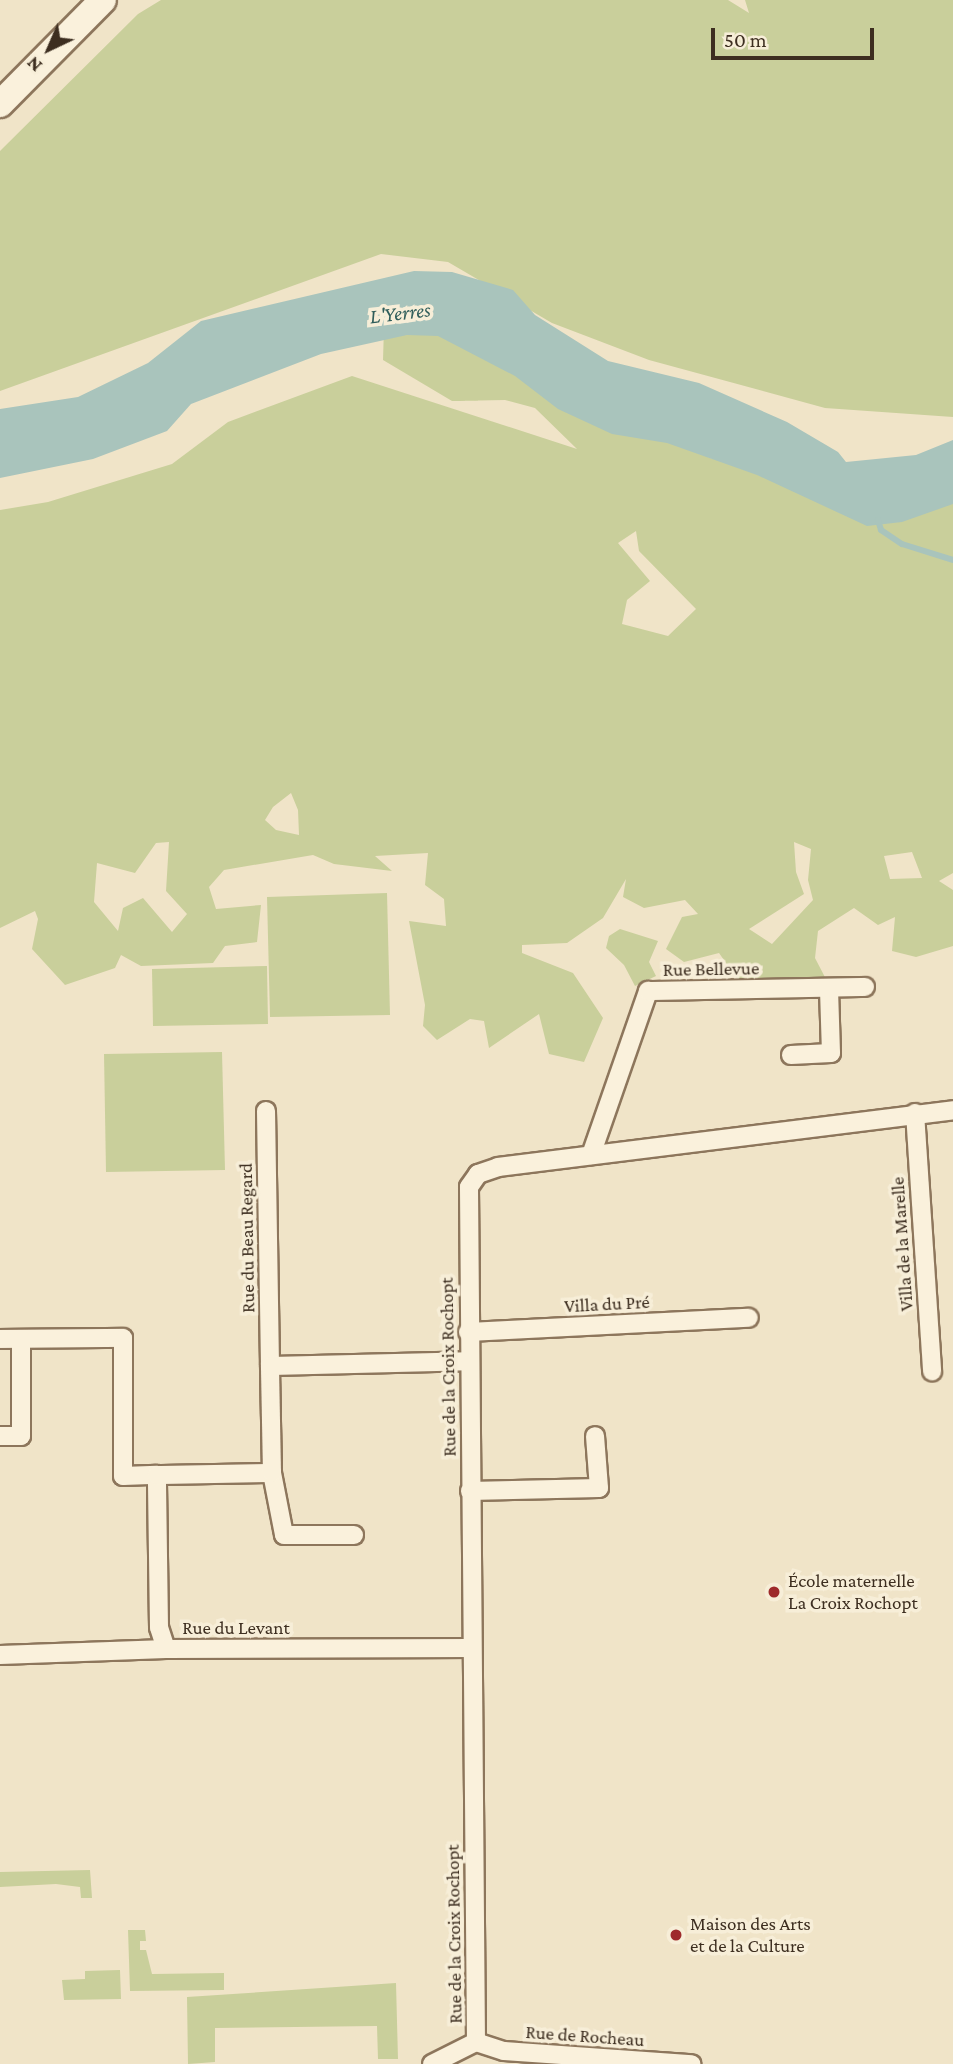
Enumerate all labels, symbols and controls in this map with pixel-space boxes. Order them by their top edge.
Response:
north arrow [14,14,84,84]
scale bar [715,14,878,58]
text: 50 m [724,28,767,52]
text: N [22,52,46,77]
water label: L'Yerres [368,297,432,329]
street label: Rue Bellevue [663,957,759,981]
street label: Rue du Beau Regard [234,1163,260,1313]
street label: Villa de la Marelle [886,1176,918,1312]
street label: Rue de la Croix Rochopt [435,1277,461,1457]
street label: Villa du Pré [564,1290,650,1318]
place label: École maternelle La Croix Rochopt [788,1570,918,1614]
marker: École maternelle La Croix Rochopt [766,1584,782,1600]
street label: Rue du Levant [182,1617,290,1639]
street label: Rue de la Croix Rochopt [441,1844,467,2024]
place label: Maison des Arts et de la Culture [690,1913,811,1957]
marker: Maison des Arts et de la Culture [668,1927,684,1943]
street label: Rue de Rocheau [525,2020,645,2052]

